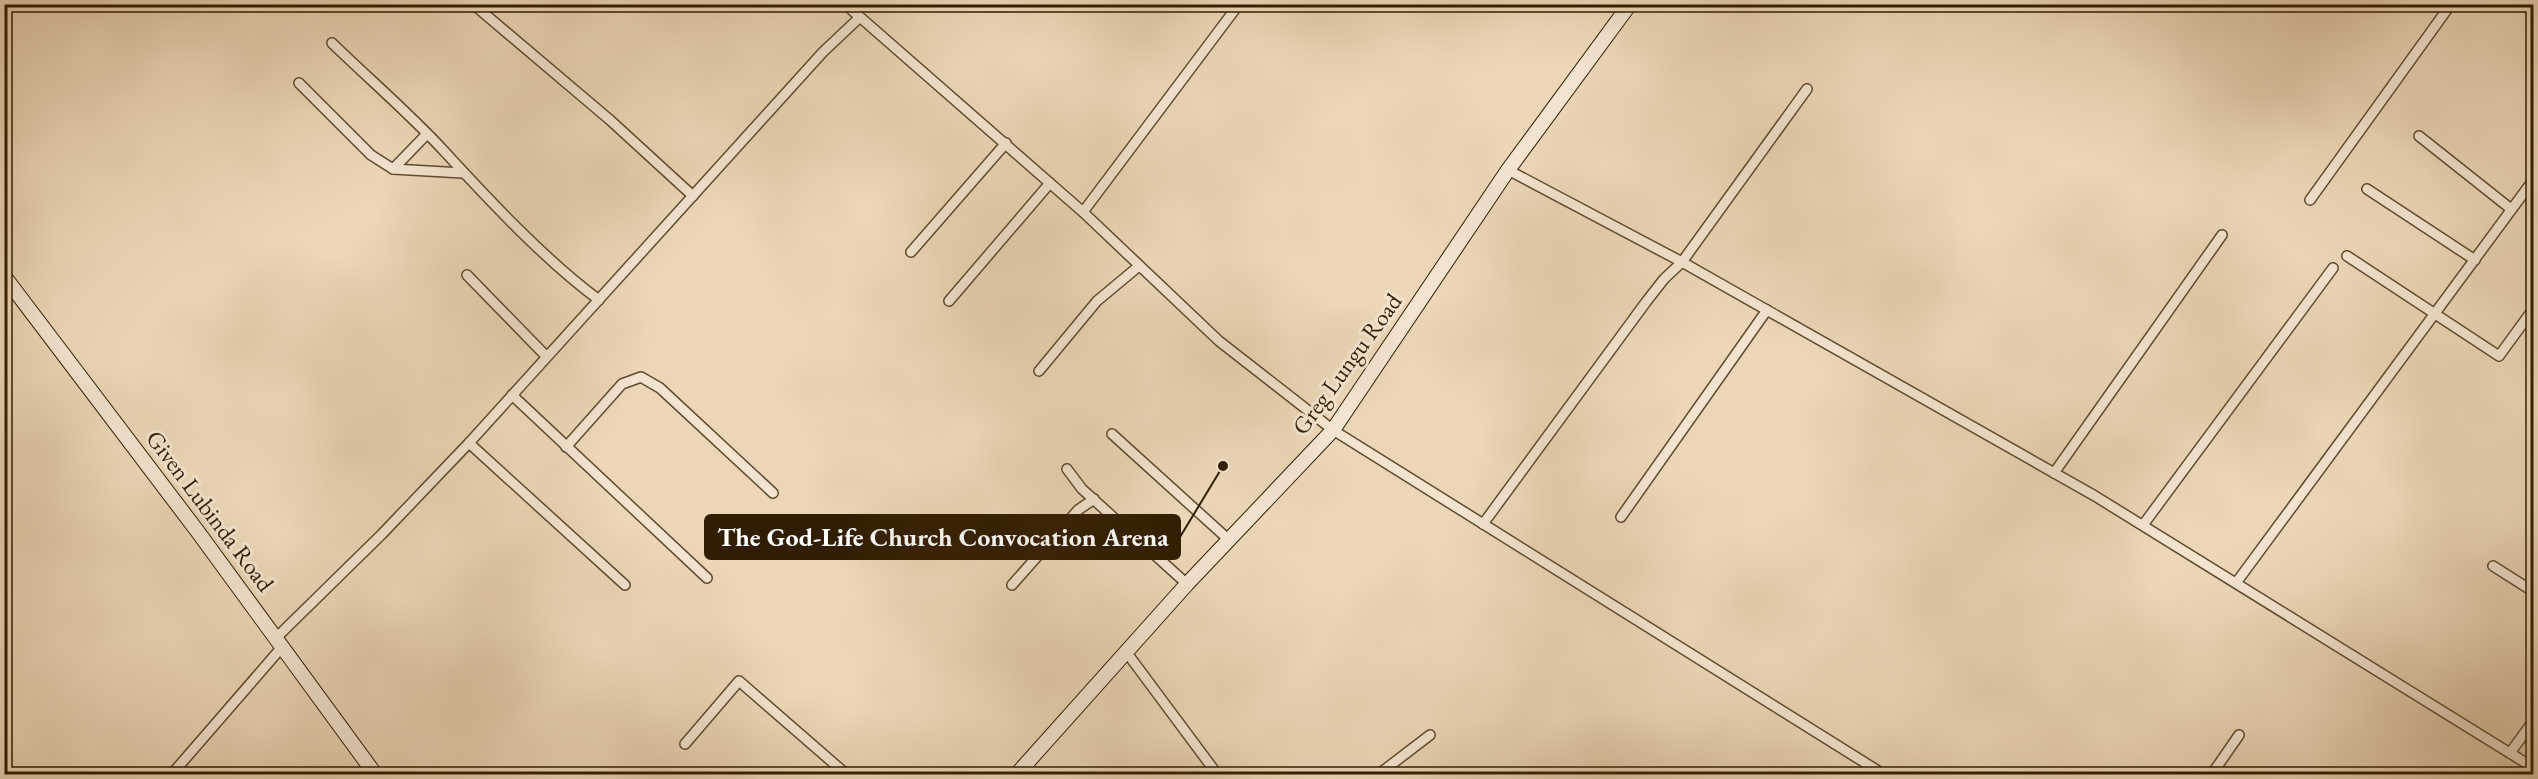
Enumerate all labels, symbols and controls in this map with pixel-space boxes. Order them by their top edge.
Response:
street label: Greg Lungu Road [1285,286,1409,441]
street label: Given Lubinda Road [140,424,282,598]
callout: The God-Life Church Convocation Arena [705,515,1180,559]
text: The God-Life Church Convocation Arena [717,520,1169,554]

